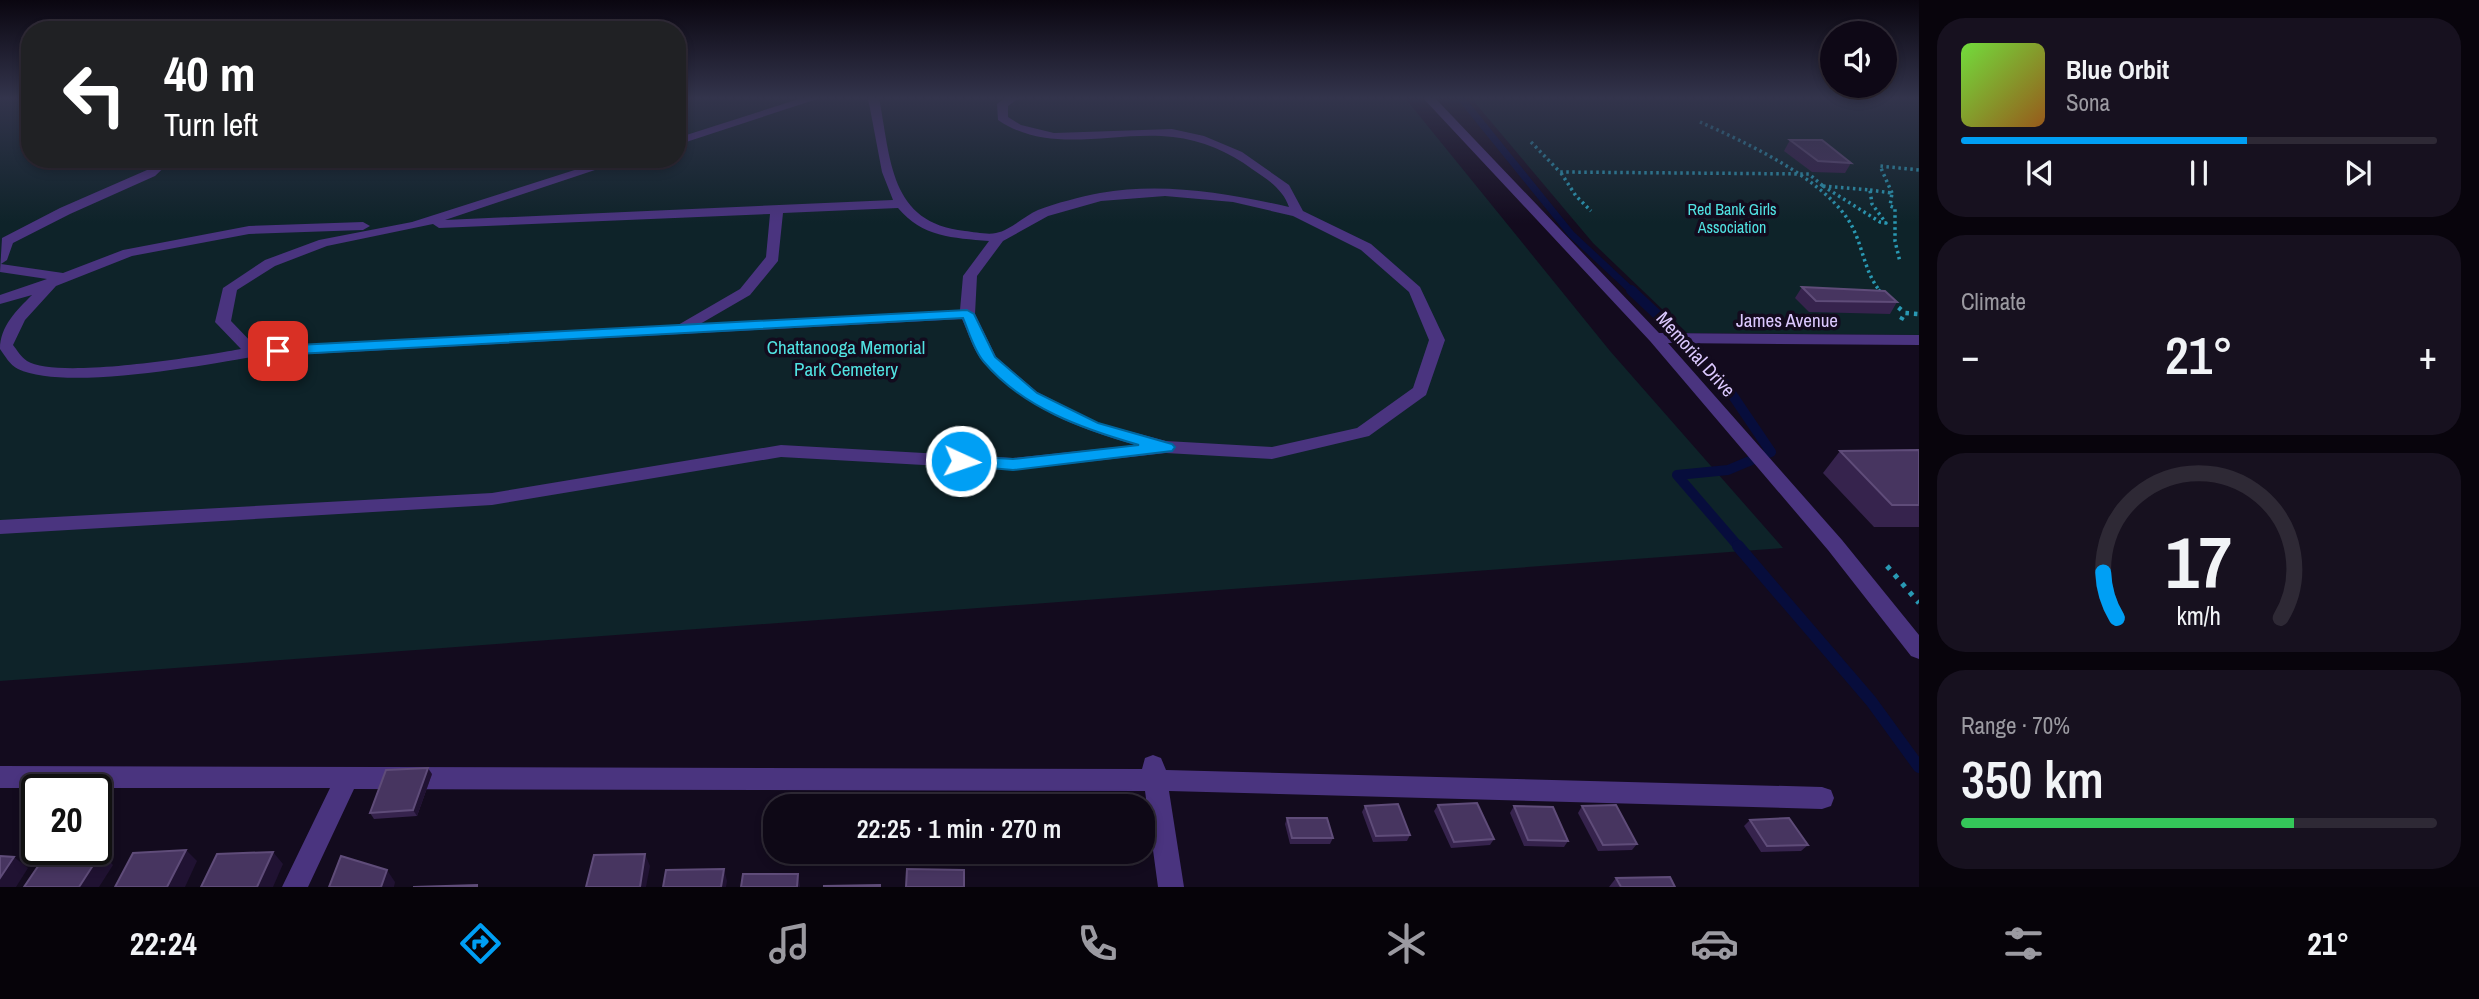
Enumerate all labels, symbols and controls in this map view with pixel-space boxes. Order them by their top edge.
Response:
map controls [1820,21,1897,98]
button: sound [1820,21,1897,98]
text: 40 m [164,40,256,106]
icon: left [49,49,140,140]
text: Blue Orbit [2066,52,2169,87]
text: Sona [2066,87,2110,118]
text: Turn left [164,103,258,146]
icon: previous [2021,154,2059,192]
icon: pause [2180,154,2218,192]
icon: next [2339,154,2377,192]
park label: Red Bank Girls Association [1688,198,1776,238]
text: Climate [1961,286,2026,317]
street label: Memorial Drive [1651,306,1741,402]
street label: James Avenue [1736,307,1838,333]
text: 21° [2165,320,2233,390]
pin [248,321,308,381]
text: − [1961,330,1979,381]
text: + [2419,330,2437,381]
icon: arrive [259,332,297,370]
park label: Chattanooga Memorial Park Cemetery [767,334,925,382]
position arrow [924,424,998,498]
text: 17 [2166,514,2232,612]
text: km/h [2177,599,2221,633]
text: Range · 70% [1961,710,2070,741]
text: 350 km [1961,744,2104,814]
speed limit sign: 20 [21,774,112,865]
text: 22:25 · 1 min · 270 m [857,811,1061,846]
icon: directions [456,919,505,968]
icon: music [765,919,814,968]
icon: phone [1073,919,1122,968]
icon: climate [1382,919,1431,968]
icon: car [1690,919,1739,968]
icon: filters [1999,919,2048,968]
text: 22:24 [130,922,197,965]
text: 21° [2307,922,2349,965]

